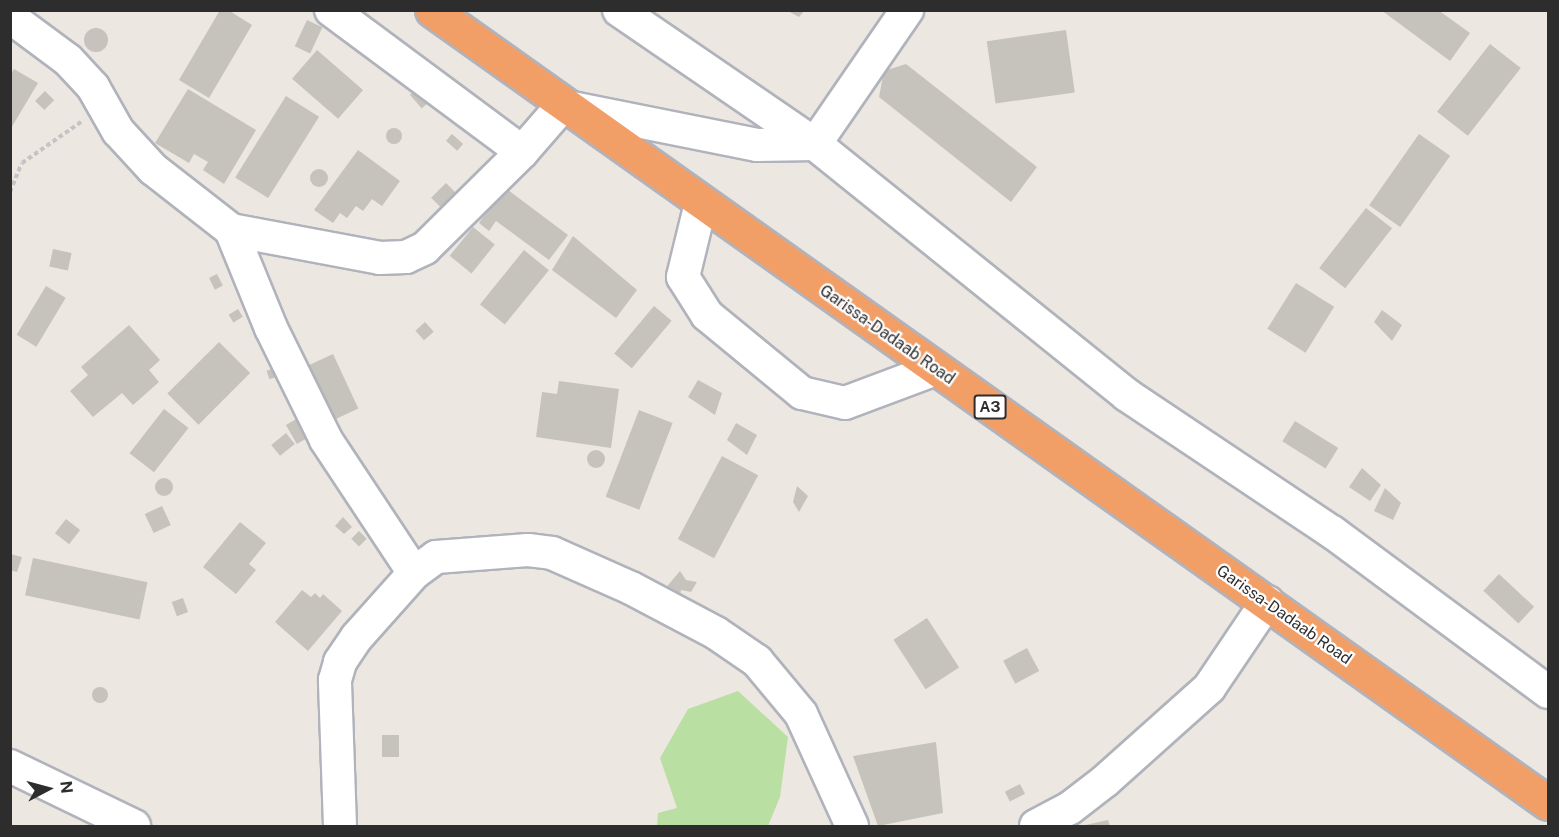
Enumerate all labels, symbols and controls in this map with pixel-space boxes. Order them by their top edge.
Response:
street label: Garissa-Dadaab Road [816,281,958,389]
road number: A3 [974,395,1006,419]
street label: Garissa-Dadaab Road [1213,561,1355,669]
north arrow [18,759,78,819]
text: N [56,780,76,794]

